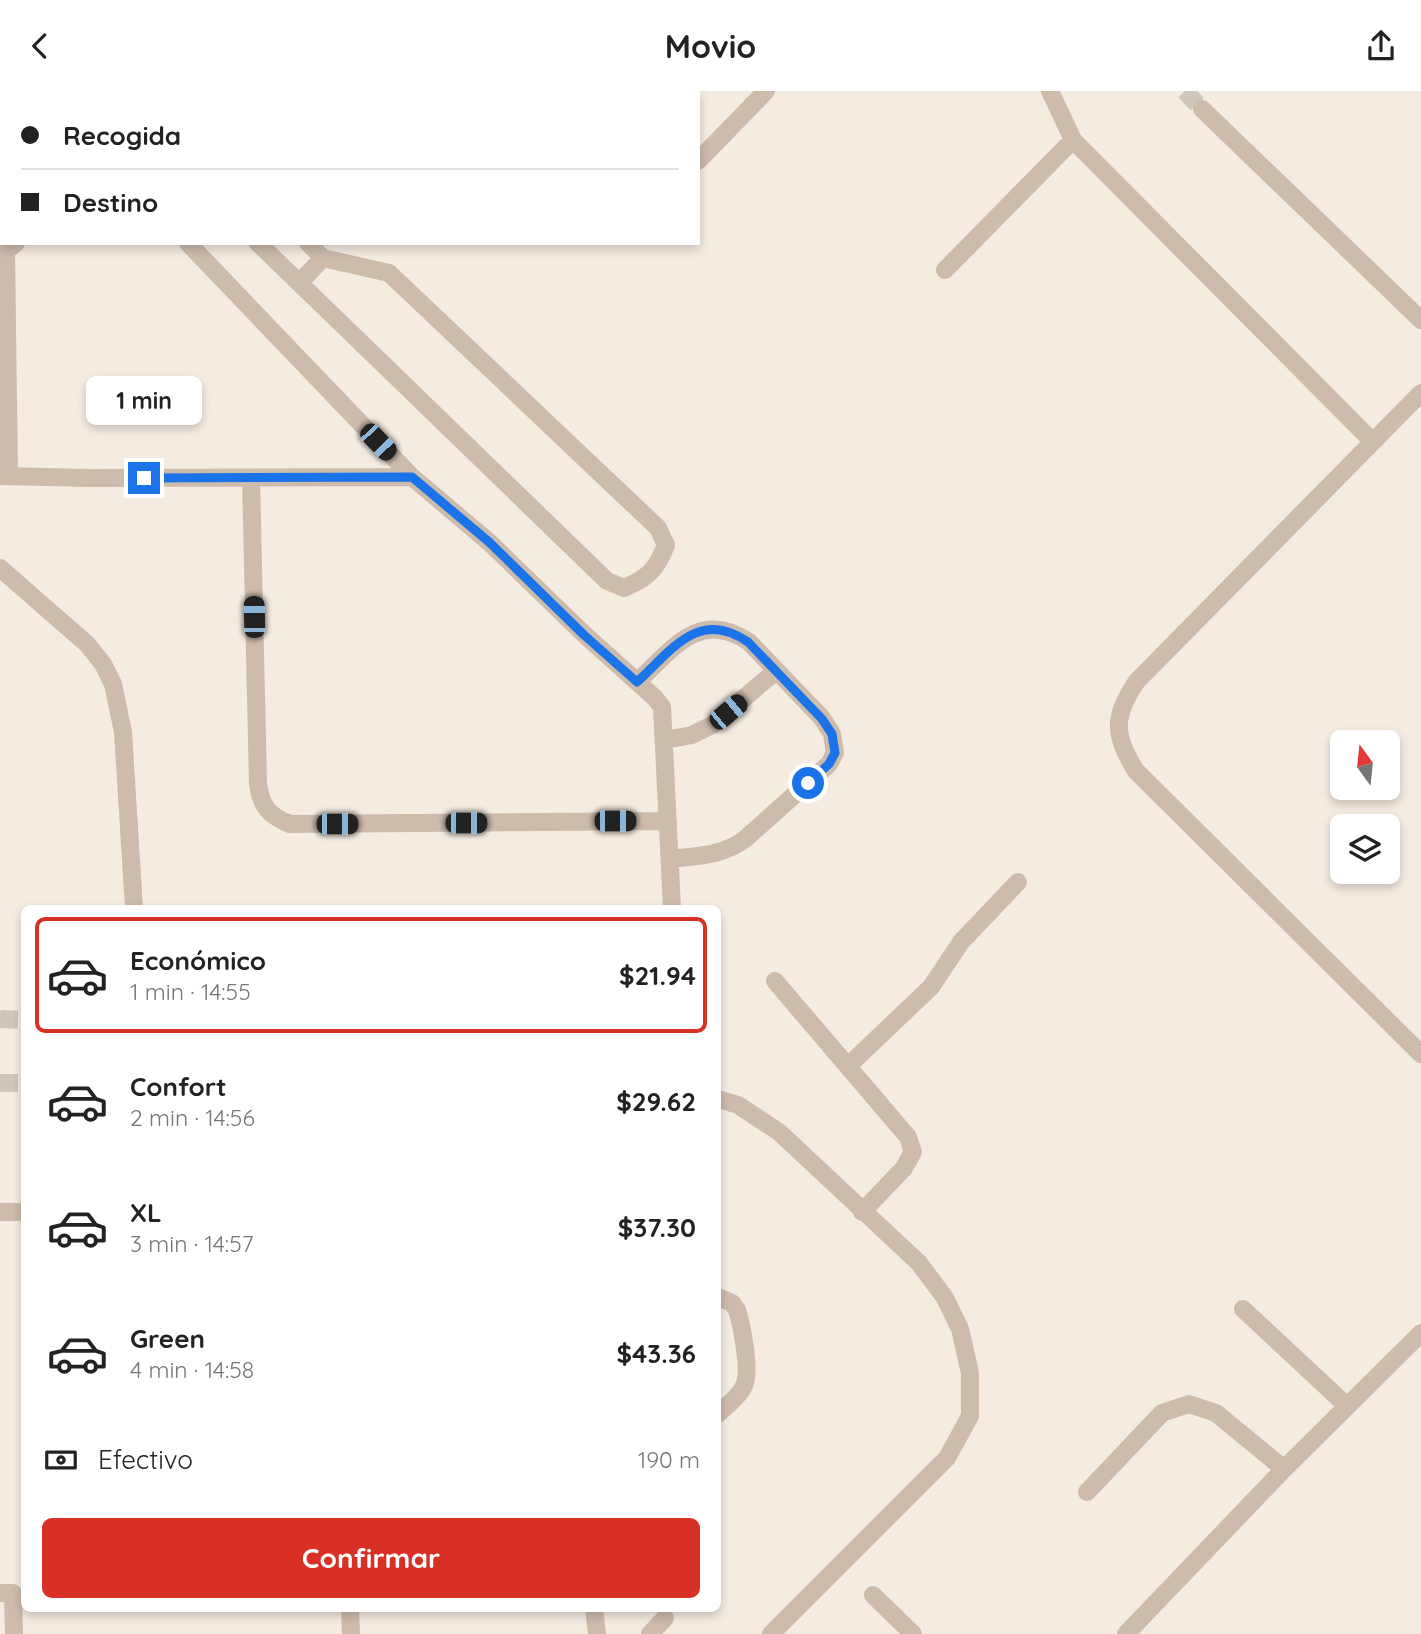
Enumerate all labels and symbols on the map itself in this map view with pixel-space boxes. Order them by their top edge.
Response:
callout: 1 min [86,377,202,425]
car [356,420,401,464]
route end [128,462,160,494]
car [244,596,265,638]
car [706,690,751,734]
north arrow [1330,730,1400,800]
route start [792,767,824,799]
car [595,811,637,832]
car [446,813,488,834]
car [317,814,359,835]

